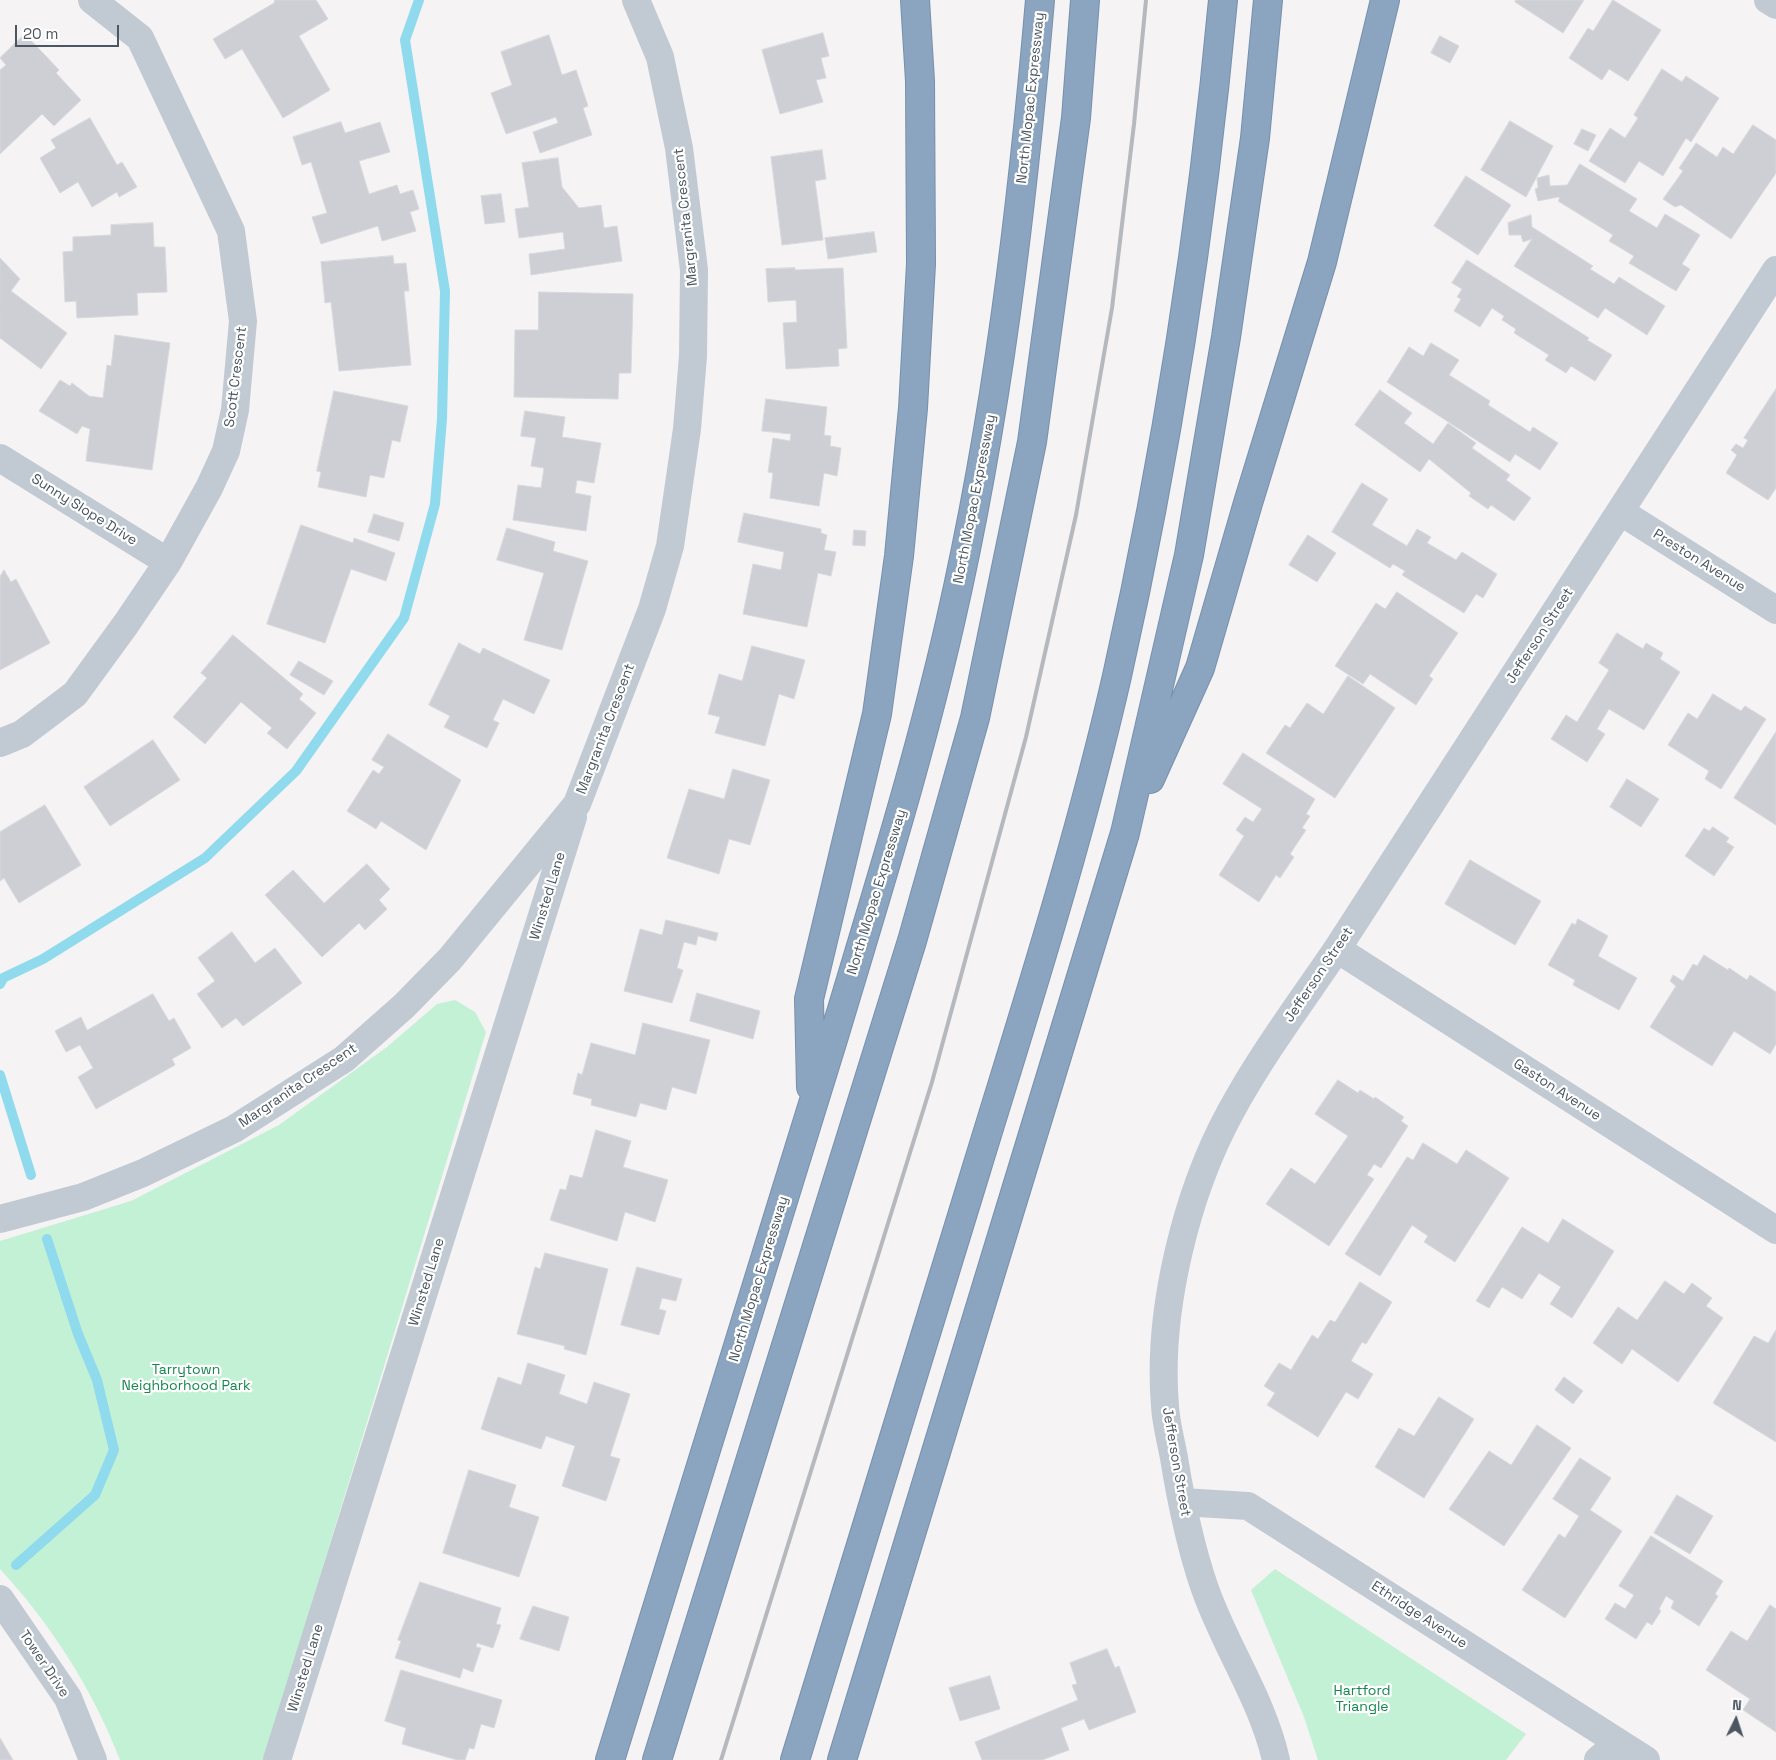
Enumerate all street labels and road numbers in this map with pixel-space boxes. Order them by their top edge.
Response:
street label: North Mopac Expressway [1014,12,1048,184]
street label: Margranita Crescent [670,147,702,287]
street label: Scott Crescent [221,326,251,428]
street label: North Mopac Expressway [950,413,1000,585]
street label: Sunny Slope Drive [28,471,140,549]
street label: Preston Avenue [1650,526,1748,596]
street label: Jefferson Street [1503,585,1577,687]
street label: Margranita Crescent [573,661,639,797]
street label: North Mopac Expressway [844,807,910,977]
street label: Winsted Lane [527,850,569,942]
street label: Jefferson Street [1281,924,1357,1026]
street label: Margranita Crescent [236,1040,360,1132]
street label: Gaston Avenue [1510,1055,1604,1125]
street label: North Mopac Expressway [726,1194,792,1364]
street label: Winsted Lane [406,1236,448,1328]
street label: Jefferson Street [1158,1406,1194,1518]
street label: Ethridge Avenue [1368,1578,1470,1652]
street label: Winsted Lane [285,1622,327,1714]
street label: Tower Drive [15,1627,73,1701]

